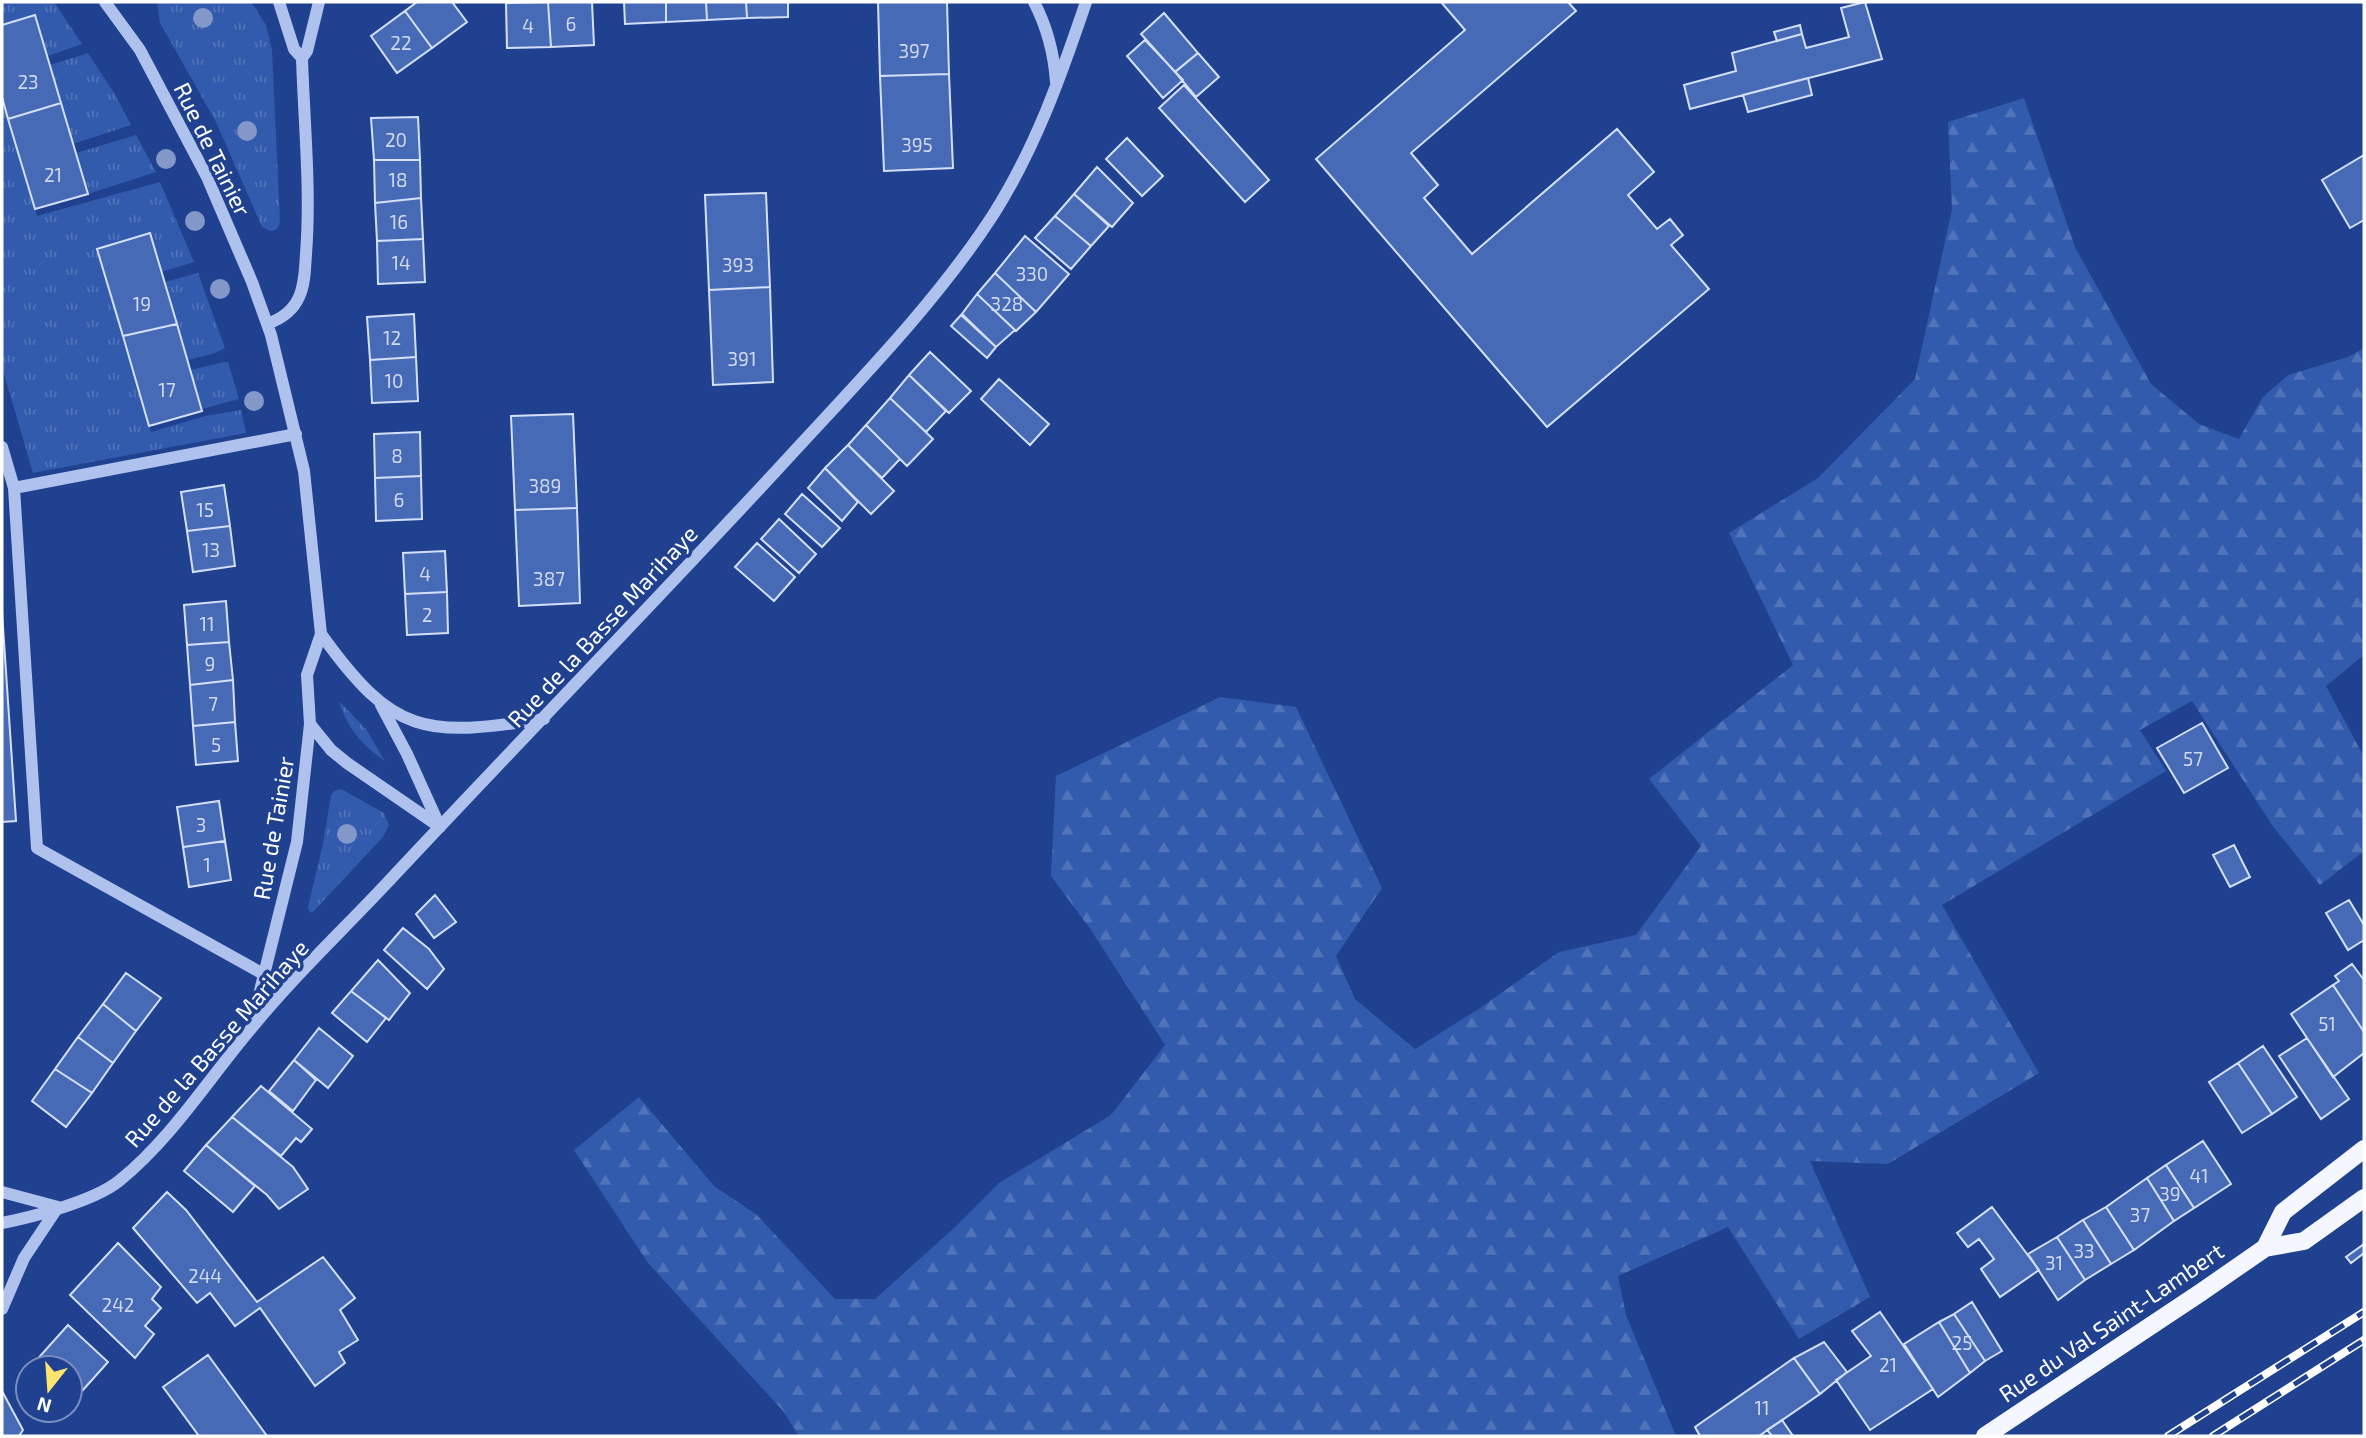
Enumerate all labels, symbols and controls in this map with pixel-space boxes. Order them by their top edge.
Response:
house number: 6 [566,12,576,35]
house number: 4 [522,14,534,37]
house number: 22 [390,31,412,54]
house number: 397 [898,39,930,62]
house number: 23 [17,70,39,93]
street label: Rue de Tainier [169,78,257,220]
house number: 20 [385,128,407,151]
house number: 395 [901,133,933,156]
house number: 21 [44,163,62,186]
house number: 18 [388,168,408,191]
house number: 16 [390,210,408,233]
house number: 14 [391,251,411,274]
house number: 393 [722,253,754,276]
house number: 330 [1016,262,1048,285]
house number: 19 [133,292,151,315]
house number: 328 [991,292,1023,315]
house number: 12 [383,326,401,349]
house number: 391 [728,347,757,370]
house number: 10 [384,369,404,392]
house number: 17 [158,378,176,401]
house number: 8 [391,444,403,467]
house number: 389 [529,474,561,497]
house number: 6 [394,488,404,511]
house number: 15 [196,498,214,521]
street label: Rue de la Basse Marihaye [501,519,703,733]
house number: 13 [202,538,220,561]
house number: 4 [419,562,431,585]
house number: 387 [533,567,565,590]
house number: 2 [422,603,432,626]
house number: 11 [199,612,215,635]
house number: 9 [205,652,215,675]
house number: 7 [208,692,218,715]
house number: 5 [211,733,221,756]
house number: 57 [2183,747,2203,770]
street label: Rue de Tainier [247,754,299,902]
house number: 3 [196,813,206,836]
house number: 1 [203,853,211,876]
street label: Rue de la Basse Marihaye [118,933,314,1153]
house number: 51 [2318,1012,2336,1035]
house number: 41 [2189,1164,2209,1187]
house number: 39 [2159,1182,2181,1205]
house number: 37 [2130,1203,2150,1226]
street label: Rue du Val Saint-Lambert [1993,1236,2229,1408]
house number: 33 [2073,1239,2095,1262]
house number: 31 [2045,1251,2063,1274]
house number: 244 [188,1264,222,1287]
house number: 242 [101,1293,135,1316]
house number: 25 [1952,1331,1972,1354]
house number: 21 [1879,1353,1897,1376]
north arrow [14,1354,84,1424]
text: N [34,1393,54,1419]
house number: 11 [1754,1396,1770,1419]

